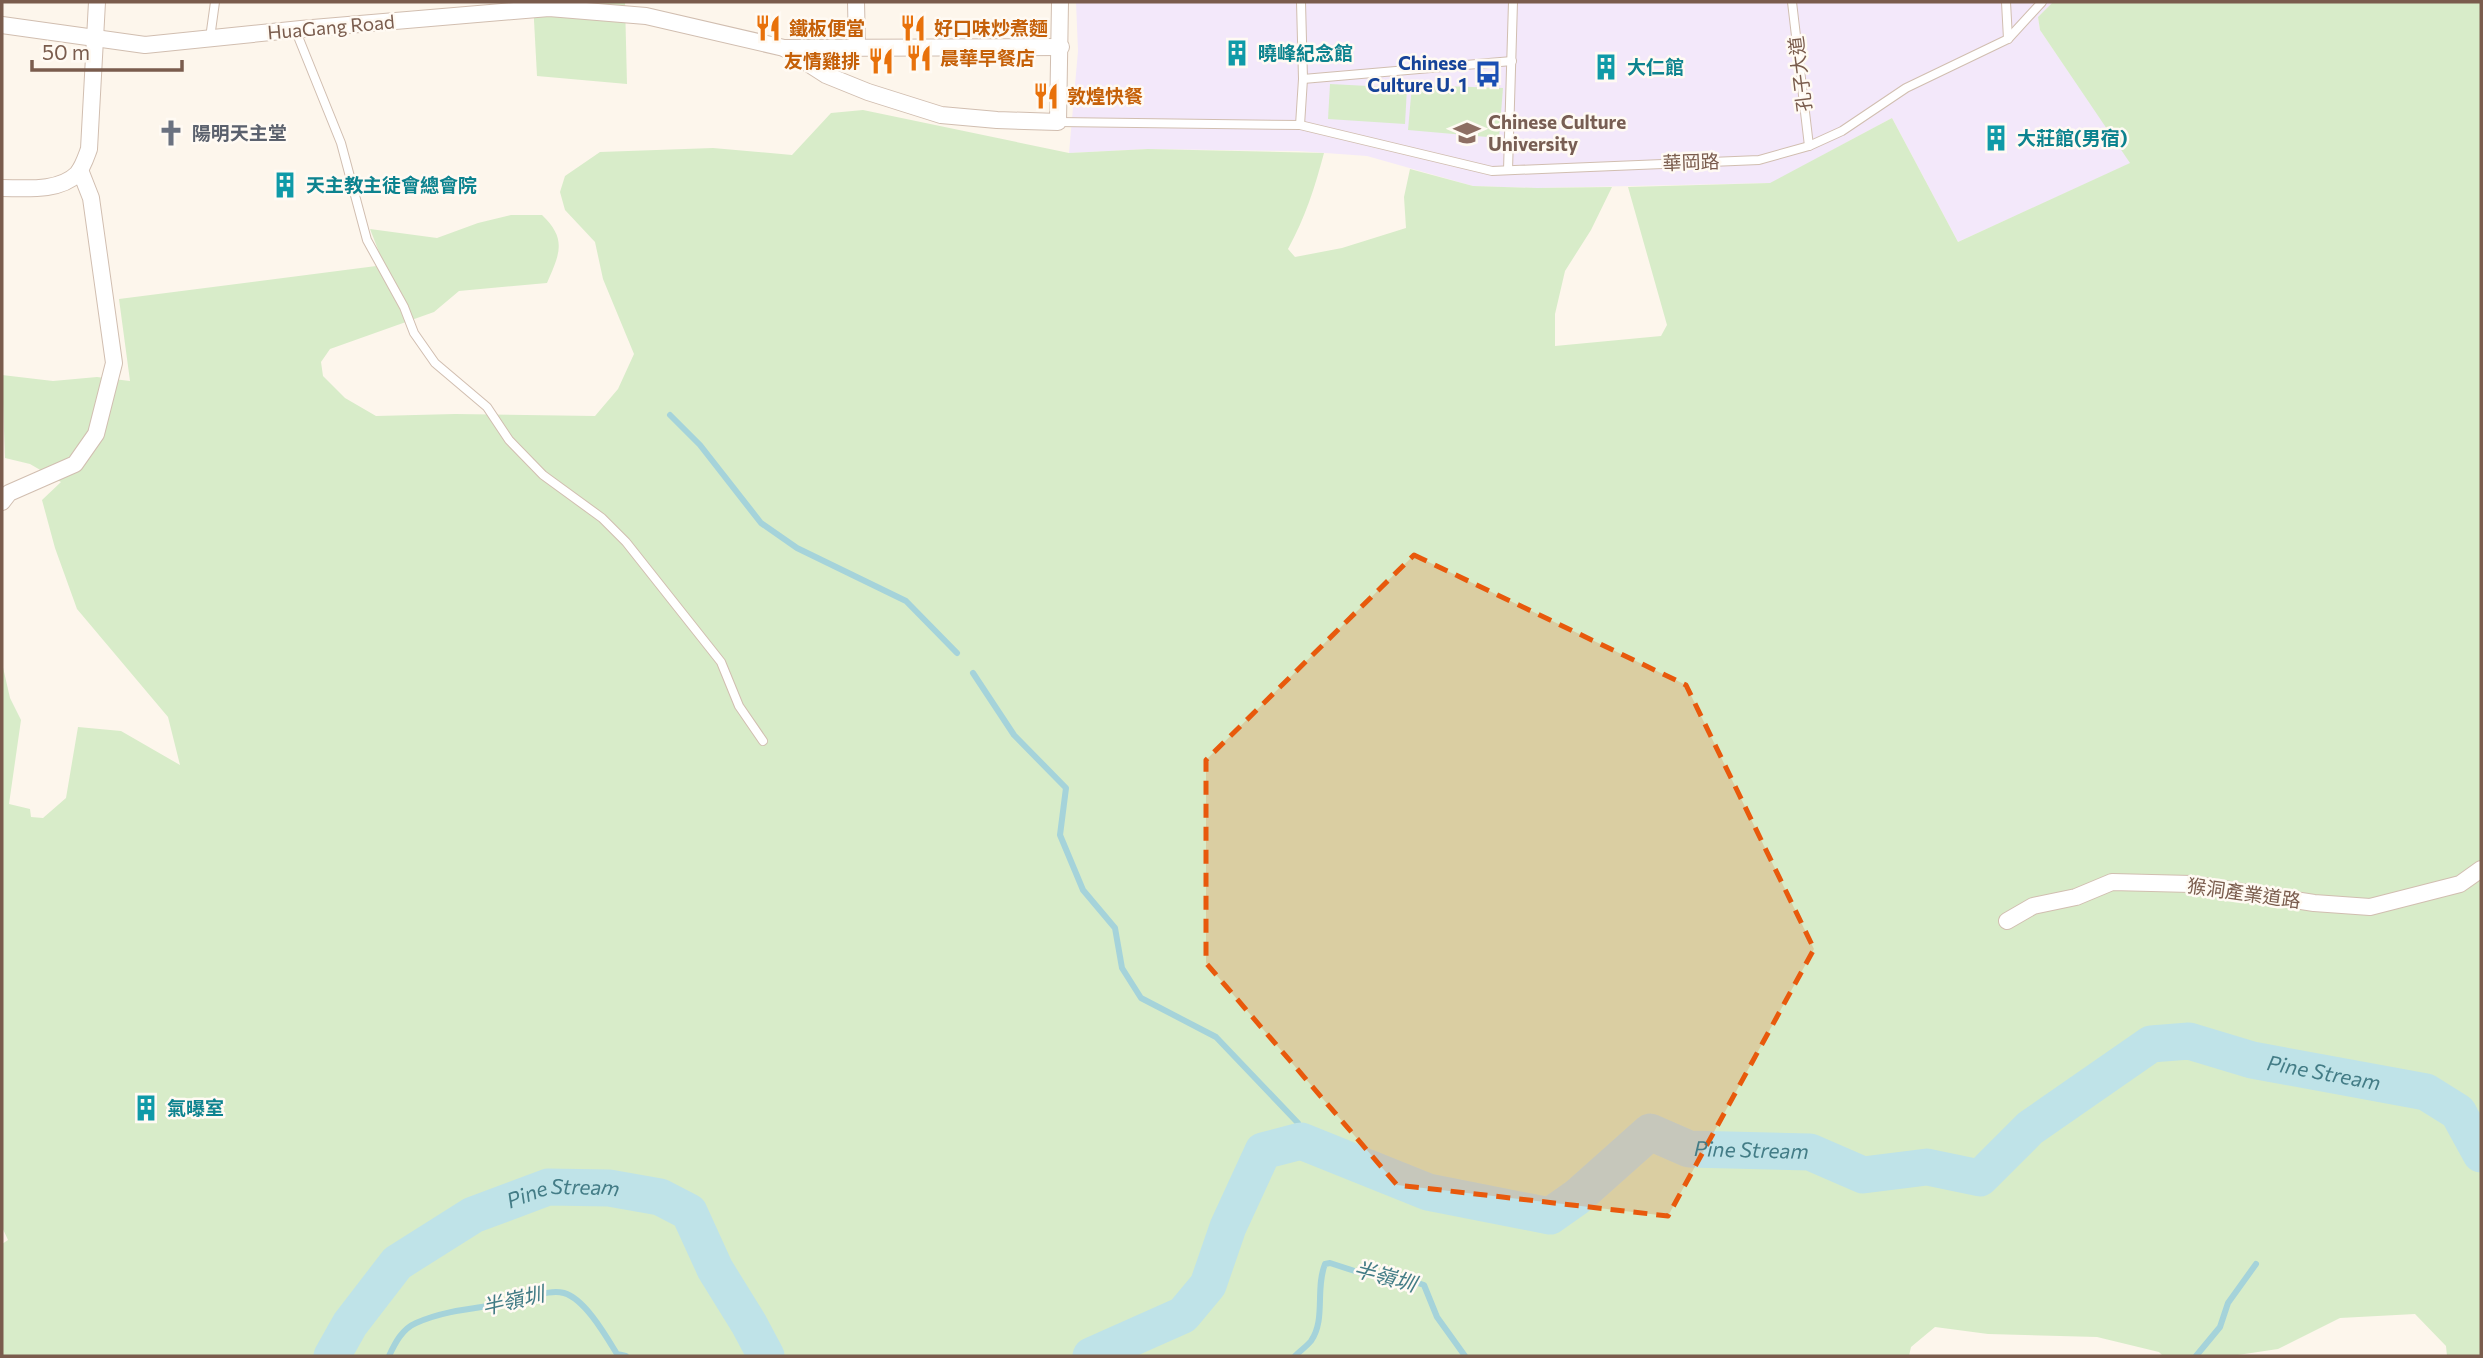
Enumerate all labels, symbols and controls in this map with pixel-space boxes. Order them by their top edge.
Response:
street label: HuaGang Road [266,9,396,44]
restaurant icon: 鐵板便當 [753,13,783,43]
restaurant icon: 好口味炒煮麵 [898,13,928,43]
place label: 鐵板便當 [789,16,865,39]
place label: 好口味炒煮麵 [934,16,1048,39]
scale bar [32,28,182,72]
street label: 孔子大道 [1783,35,1816,113]
building icon: 曉峰紀念館 [1222,38,1252,68]
text: 50 m [42,39,90,64]
place label: 曉峰紀念館 [1258,41,1353,64]
restaurant icon: 晨華早餐店 [904,43,934,73]
restaurant icon: 友情雞排 [866,46,896,76]
place label: 晨華早餐店 [940,46,1035,69]
place label: 友情雞排 [784,49,860,72]
place label: Chinese Culture U. 1 [1367,51,1467,96]
building icon: 大仁館 [1591,52,1621,82]
place label: 大仁館 [1627,55,1684,78]
bus stop icon: Chinese Culture U. 1 [1473,59,1503,89]
restaurant icon: 敦煌快餐 [1031,81,1061,111]
place label: 敦煌快餐 [1067,84,1143,107]
place label: Chinese Culture University [1488,110,1626,155]
church icon: 陽明天主堂 [156,118,186,148]
school or university icon: Chinese Culture University [1452,118,1482,148]
place label: 陽明天主堂 [192,121,287,144]
building icon: 大莊館(男宿) [1981,123,2011,153]
place label: 大莊館(男宿) [2017,126,2128,149]
street label: 華岡路 [1662,149,1720,174]
building icon: 天主教主徒會總會院 [270,170,300,200]
place label: 天主教主徒會總會院 [306,173,477,196]
street label: 猴洞產業道路 [2186,873,2302,912]
water label: Pine Stream [2265,1049,2383,1094]
building icon: 氣曝室 [131,1093,161,1123]
place label: 氣曝室 [167,1096,224,1119]
water label: Pine Stream [1694,1135,1809,1163]
water label: Pine Stream [503,1173,622,1212]
water label: 半嶺圳 [1352,1255,1422,1297]
water label: 半嶺圳 [479,1280,549,1319]

